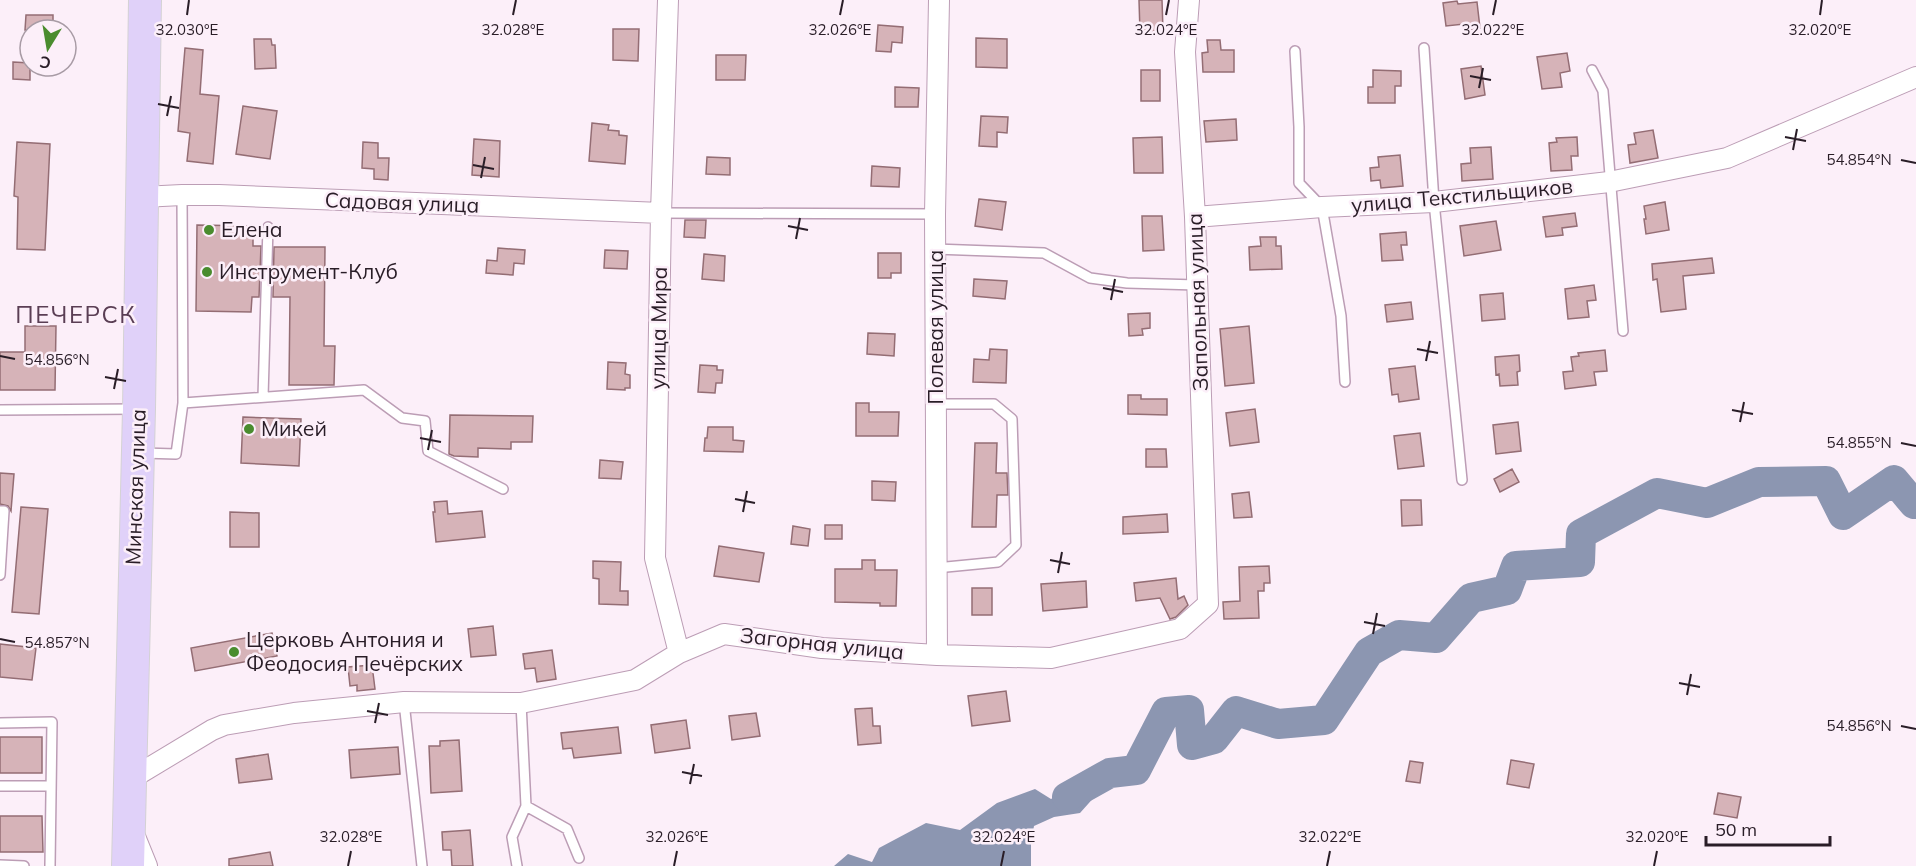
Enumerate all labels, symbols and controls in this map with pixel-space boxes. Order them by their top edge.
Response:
north arrow [18,18,78,78]
text: 32.030°E [156,20,219,39]
text: 32.028°E [482,20,545,39]
text: 32.026°E [809,20,872,39]
text: 32.024°E [1135,20,1198,39]
text: 32.022°E [1462,20,1525,39]
text: 32.020°E [1789,20,1852,39]
text: С [38,52,52,74]
text: 54.854°N [1826,150,1892,169]
street label: улица Текстильщиков [1350,172,1574,218]
street label: Садовая улица [324,186,480,218]
street label: Запольная улица [1181,212,1213,392]
place label: Елена [221,216,283,242]
marker: Елена [202,223,216,237]
street label: Полевая улица [922,250,948,404]
place label: Инструмент-Клуб [219,258,398,284]
marker: Инструмент-Клуб [200,265,214,279]
street label: улица Мира [644,266,672,390]
district label: ПЕЧЕРСК [15,299,137,329]
text: 54.856°N [24,350,90,369]
street label: Минская улица [119,409,151,565]
place label: Микей [261,415,327,441]
marker: Микей [242,422,256,436]
text: 54.855°N [1826,433,1892,452]
street label: Загорная улица [739,621,905,665]
place label: Церковь Антония и Феодосия Печёрских [246,626,464,676]
text: 54.857°N [24,633,90,652]
marker: Церковь Антония и Феодосия Печёрских [227,645,241,659]
text: 54.856°N [1826,716,1892,735]
scale bar [1706,809,1830,847]
text: 50 m [1715,818,1757,841]
text: 32.028°E [320,827,383,846]
text: 32.026°E [646,827,709,846]
text: 32.024°E [973,827,1036,846]
text: 32.022°E [1299,827,1362,846]
text: 32.020°E [1626,827,1689,846]

